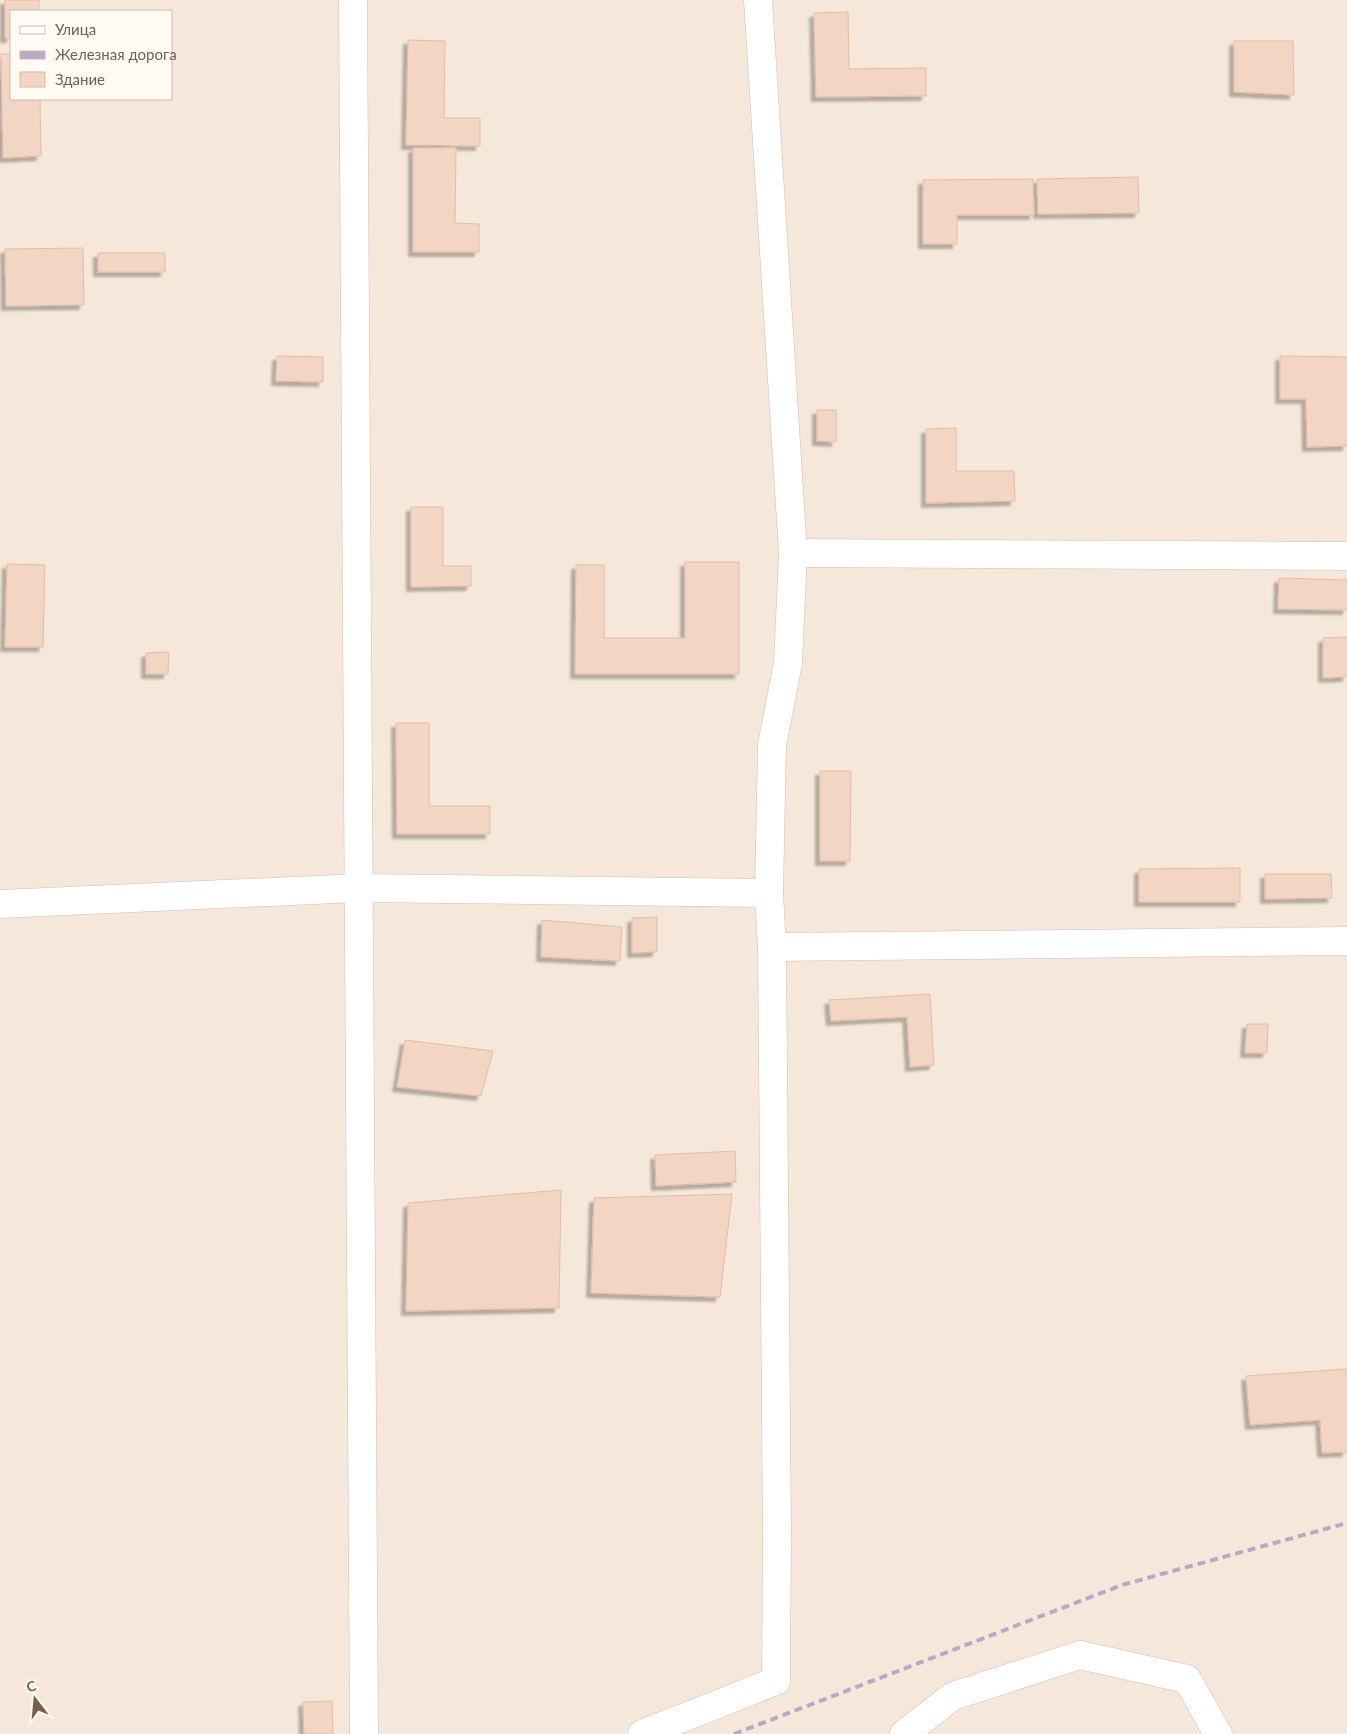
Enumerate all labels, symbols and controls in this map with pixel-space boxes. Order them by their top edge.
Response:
legend [10,10,172,100]
text: Улица [55,20,96,38]
text: Железная дорога [55,45,177,63]
text: Здание [55,70,105,88]
north arrow [10,1674,60,1724]
text: С [24,1676,39,1695]

